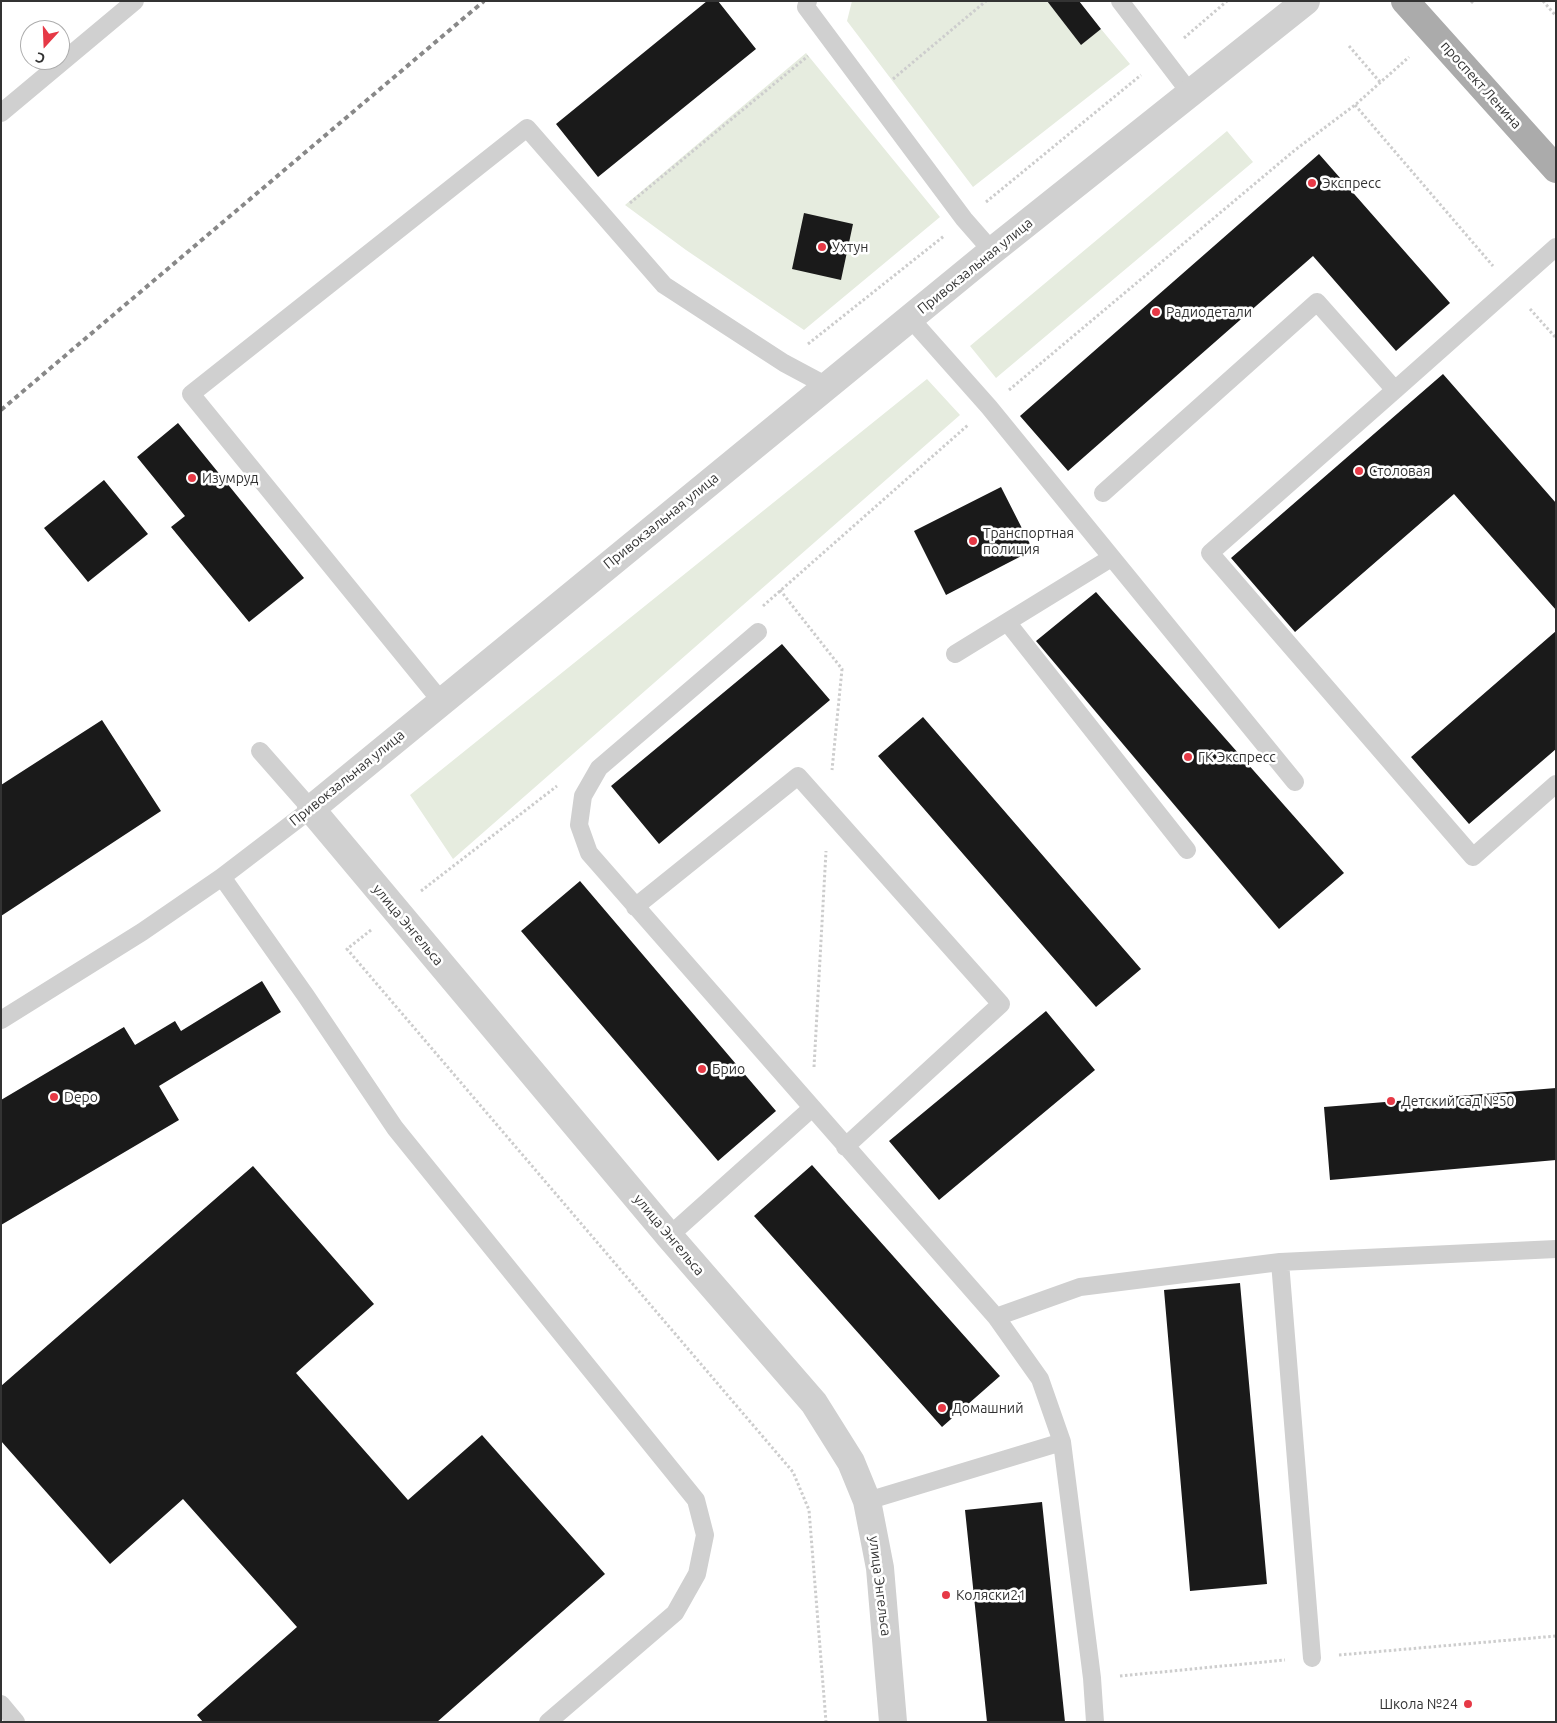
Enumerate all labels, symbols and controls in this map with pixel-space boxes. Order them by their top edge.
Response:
north arrow [20,20,70,70]
street label: проспект Ленина [1437,38,1525,132]
text: С [33,49,47,67]
place label: Экспресс [1322,175,1381,191]
marker: Экспресс [1306,177,1318,189]
street label: Привокзальная улица [914,214,1036,318]
place label: Ухтун [832,239,868,255]
marker: Ухтун [816,241,828,253]
place label: Радиодетали [1166,304,1252,320]
marker: Радиодетали [1150,306,1162,318]
place label: Столовая [1369,463,1431,479]
marker: Столовая [1353,465,1365,477]
street label: Привокзальная улица [600,469,722,573]
place label: Изумруд [202,470,259,486]
marker: Изумруд [186,472,198,484]
place label: Транспортная полиция [983,525,1074,558]
marker: Транспортная полиция [967,535,979,547]
street label: Привокзальная улица [286,726,408,830]
place label: ГК Экспресс [1198,749,1276,765]
marker: ГК Экспресс [1182,751,1194,763]
street label: улица Энгельса [369,881,447,969]
place label: Брио [712,1061,745,1077]
marker: Брио [696,1063,708,1075]
place label: Depo [64,1089,98,1105]
marker: Depo [48,1091,60,1103]
place label: Детский сад №50 [1401,1093,1515,1109]
marker: Детский сад №50 [1385,1095,1397,1107]
street label: улица Энгельса [630,1191,708,1279]
place label: Домашний [952,1400,1023,1416]
marker: Домашний [936,1402,948,1414]
street label: улица Энгельса [866,1535,894,1637]
place label: Коляски21 [956,1587,1026,1603]
marker: Коляски21 [940,1589,952,1601]
place label: Школа №24 [1379,1696,1458,1712]
marker: Школа №24 [1462,1698,1474,1710]

